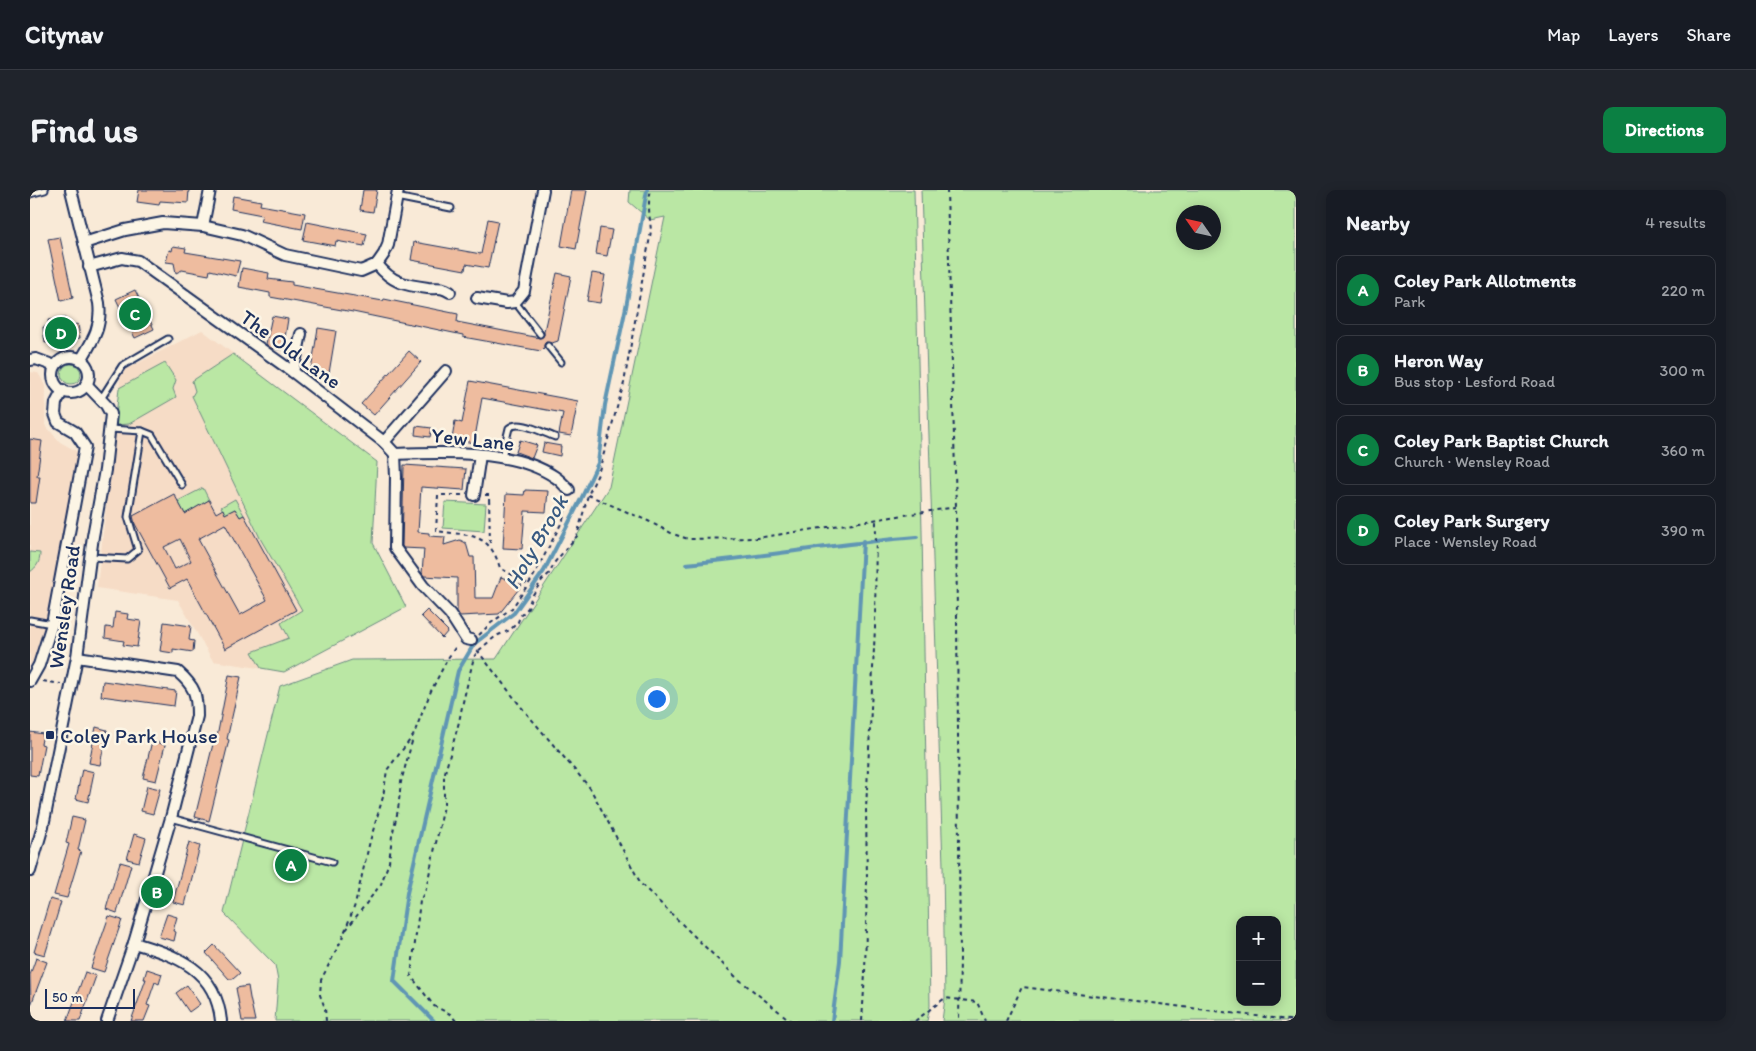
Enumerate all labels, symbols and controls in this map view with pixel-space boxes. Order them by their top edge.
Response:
text: Citynav [25,20,103,49]
text: Map [1547,24,1580,46]
text: Layers [1608,24,1658,46]
text: Share [1686,24,1731,46]
button: Directions [1603,107,1726,153]
text: Find us [30,109,138,151]
north arrow [1176,205,1221,250]
text: Nearby [1346,210,1410,235]
text: 4 results [1645,213,1706,232]
text: Coley Park Allotments [1394,269,1576,292]
text: A [1358,281,1368,300]
text: 220 m [1661,281,1705,300]
text: Park [1394,292,1425,311]
pin: C [119,295,151,333]
street label: The Old Lane [236,304,346,394]
pin: D [45,314,77,352]
text: Heron Way [1394,349,1483,372]
text: B [1358,361,1368,380]
text: 300 m [1660,361,1705,380]
text: Bus stop · Lesford Road [1394,372,1555,391]
street label: Yew Lane [430,422,516,456]
text: Coley Park Baptist Church [1394,429,1609,452]
text: C [1358,441,1368,460]
text: 360 m [1661,441,1705,460]
text: Church · Wensley Road [1394,452,1550,471]
water label: Holy Brook [498,489,575,594]
text: Coley Park Surgery [1394,509,1549,532]
text: D [1358,521,1368,540]
text: 390 m [1661,521,1705,540]
text: Place · Wensley Road [1394,532,1537,551]
street label: Wensley Road [43,544,85,670]
your location [644,686,670,712]
place label: Coley Park House [60,723,218,748]
marker: Coley Park House [44,729,56,741]
pin: A [275,846,307,884]
pin: B [141,873,173,911]
map controls [1236,916,1281,1006]
button: + [1236,916,1281,961]
button: − [1236,961,1281,1006]
scale bar [45,986,135,1009]
text: 50 m [52,989,83,1006]

